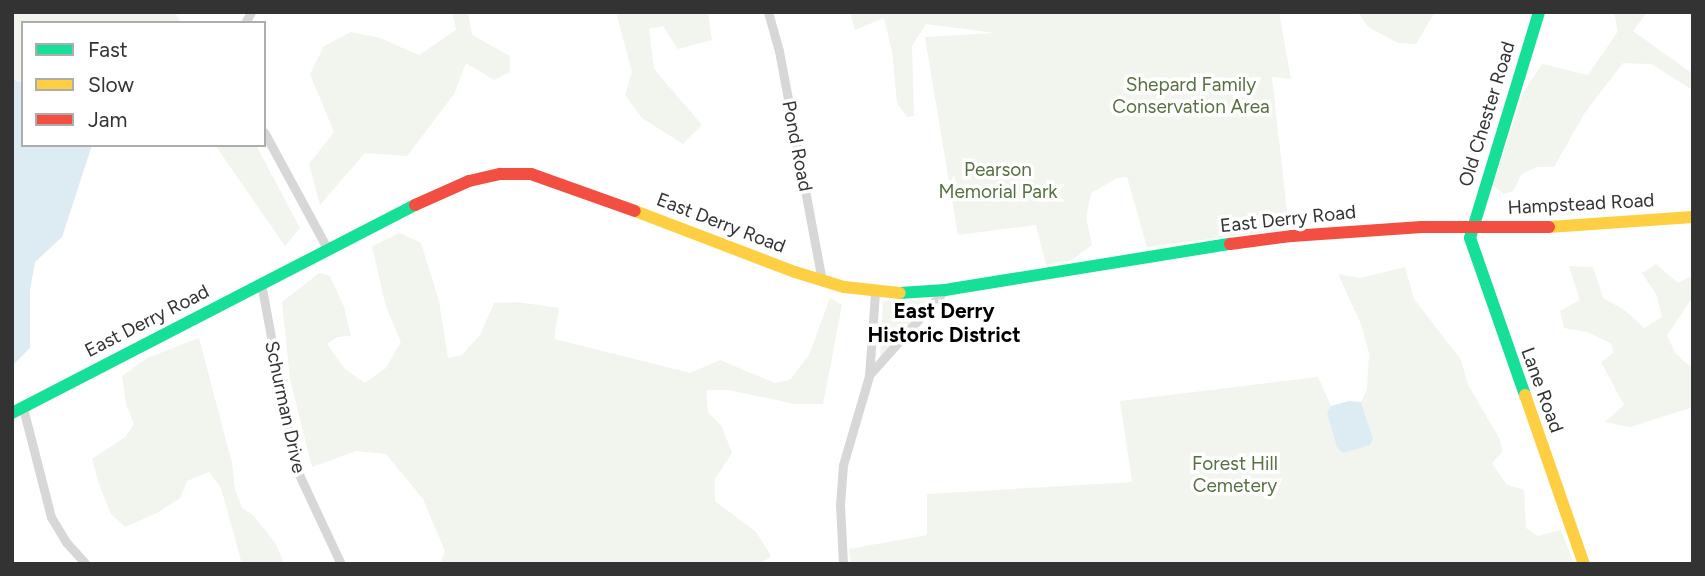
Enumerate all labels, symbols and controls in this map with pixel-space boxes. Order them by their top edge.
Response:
legend [21,21,266,147]
text: Fast [88,37,128,62]
street label: Old Chester Road [1454,39,1520,189]
text: Slow [88,72,134,97]
park label: Shepard Family Conservation Area [1112,74,1270,118]
street label: Pond Road [777,99,817,193]
text: Jam [88,107,127,132]
park label: Pearson Memorial Park [938,159,1058,203]
street label: East Derry Road [653,188,789,258]
street label: Hampstead Road [1507,189,1655,219]
street label: East Derry Road [1219,201,1357,237]
street label: East Derry Road [81,280,213,362]
district label: East Derry Historic District [867,298,1021,348]
street label: Schurman Drive [260,339,310,475]
street label: Lane Road [1516,344,1568,436]
park label: Forest Hill Cemetery [1192,453,1278,497]

